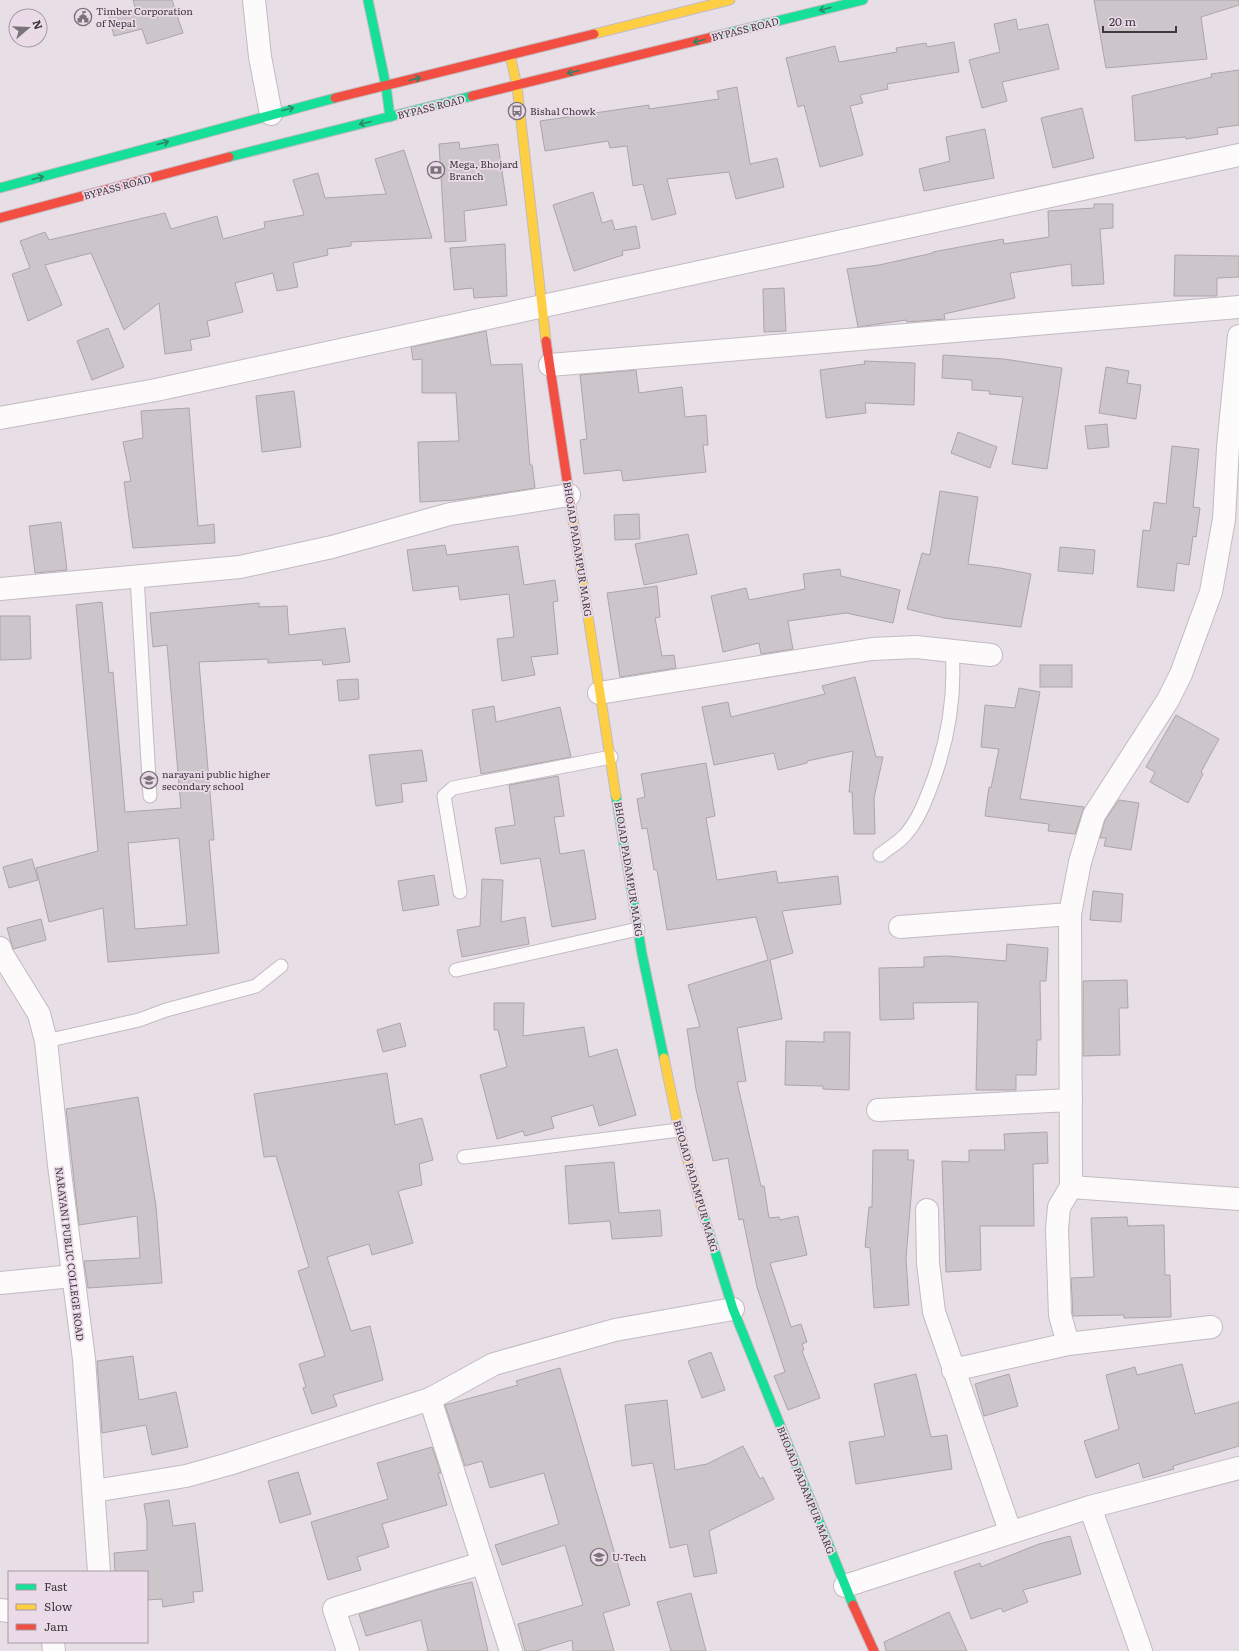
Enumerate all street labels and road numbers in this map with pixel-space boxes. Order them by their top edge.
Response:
street label: BYPASS ROAD [710,13,781,44]
street label: BYPASS ROAD [396,91,467,122]
street label: BYPASS ROAD [82,170,153,203]
street label: BHOJAD PADAMPUR MARG [560,480,597,618]
street label: BHOJAD PADAMPUR MARG [611,800,648,938]
street label: BHOJAD PADAMPUR MARG [670,1118,723,1254]
street label: NARAYANI PUBLIC COLLEGE ROAD [52,1166,89,1342]
street label: BHOJAD PADAMPUR MARG [774,1424,839,1556]

